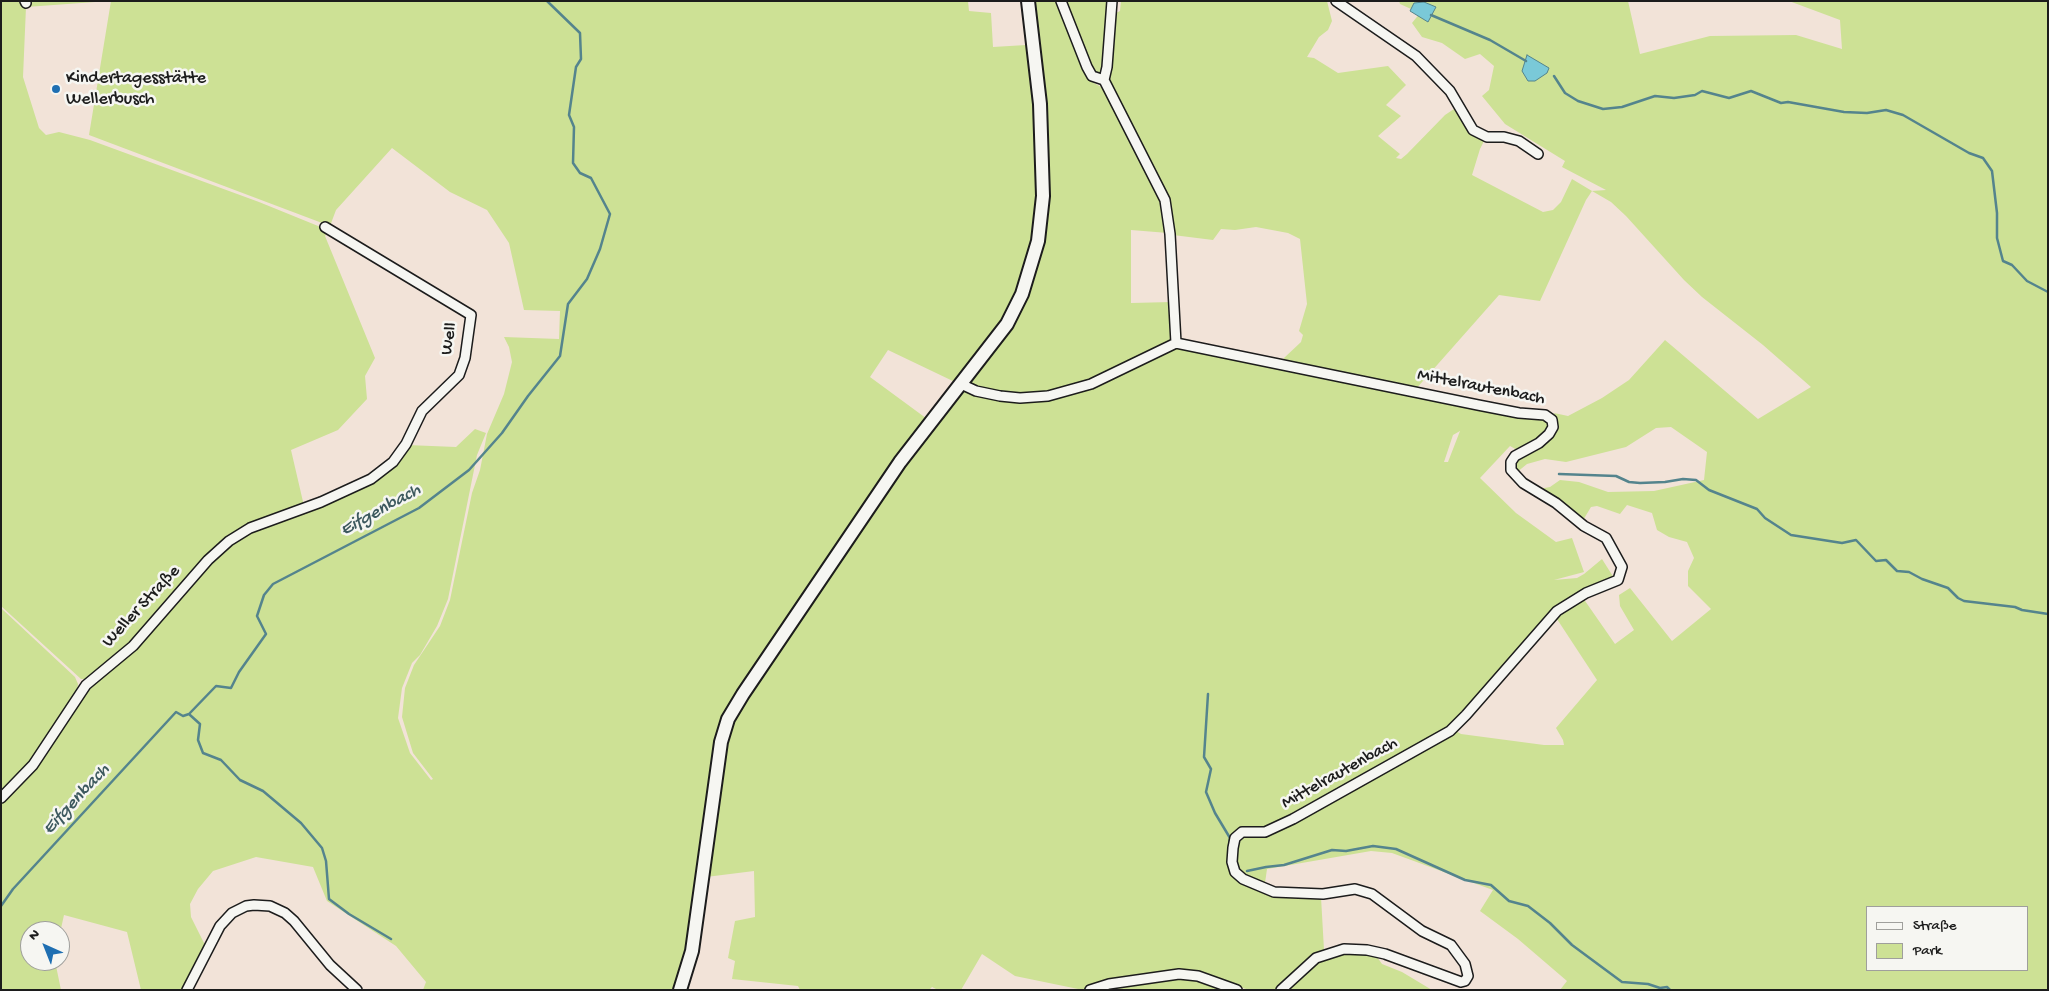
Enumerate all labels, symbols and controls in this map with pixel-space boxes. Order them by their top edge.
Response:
place label: Kindertagesstätte Wellerbusch [66,68,206,110]
marker: Kindertagesstätte Wellerbusch [50,83,62,95]
street label: Well [437,321,463,357]
street label: Mittelrautenbach [1415,365,1547,411]
water label: Eifgenbach [337,480,425,542]
street label: Weller Straße [98,561,186,653]
street label: Mittelrautenbach [1278,733,1402,815]
water label: Eifgenbach [38,760,116,840]
legend [1866,906,2029,971]
text: Straße [1913,917,1957,935]
north arrow [20,921,70,971]
text: N [26,926,44,945]
text: Park [1913,942,1942,960]

